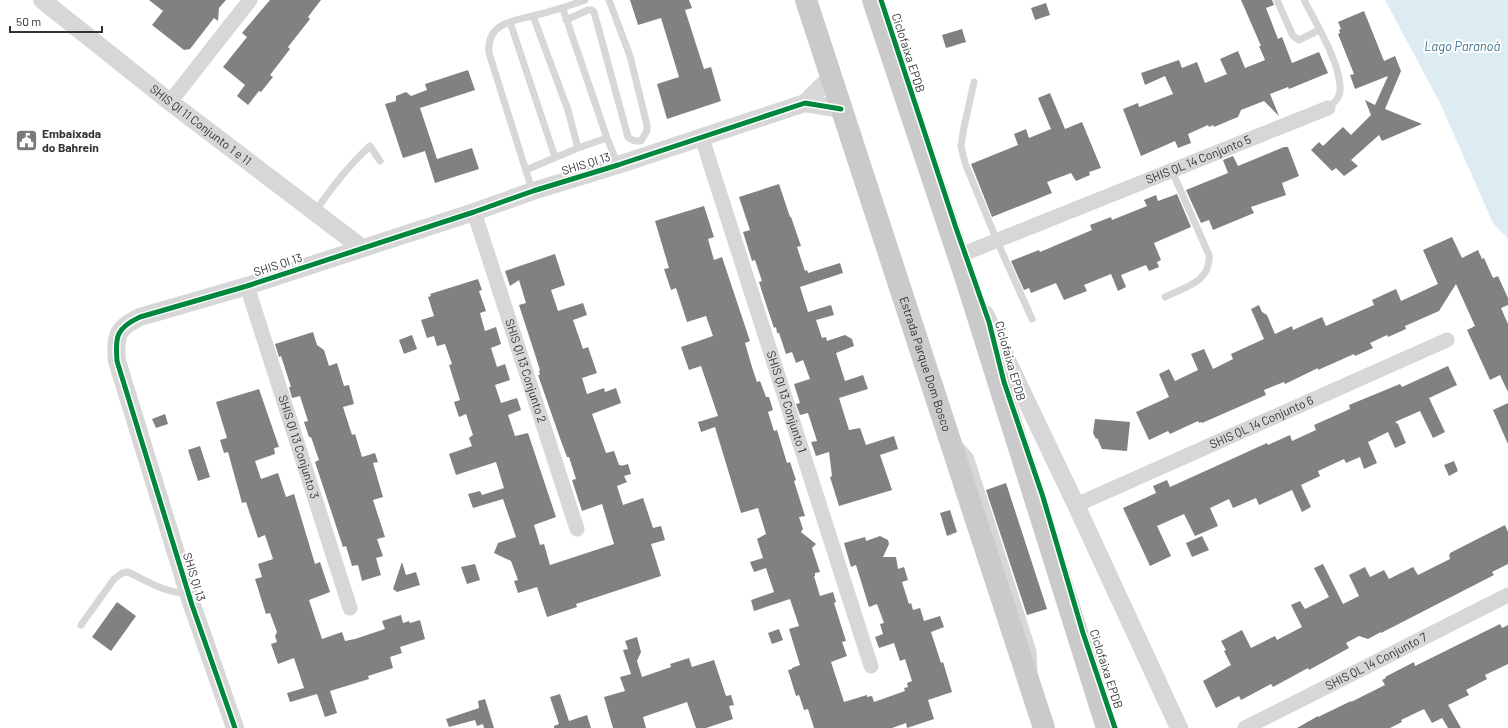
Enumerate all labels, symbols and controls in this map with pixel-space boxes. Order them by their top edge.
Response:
scale bar [10,8,102,34]
street label: Ciclofaixa EPDB [890,11,928,94]
text: 50 m [16,14,41,28]
water label: Lago Paranoá [1424,38,1500,54]
street label: SHIS QI 11 Conjunto 1 e 11 [148,81,255,167]
place label: Embaixada do Bahrein [42,126,101,154]
public building icon: Embaixada do Bahrein [13,128,39,154]
street label: SHIS QL 14 Conjunto 5 [1143,132,1253,186]
street label: SHIS QI 13 [560,149,612,177]
street label: SHIS QI 13 [252,250,304,278]
street label: Estrada Parque Dom Bosco [897,294,955,433]
street label: SHIS QI 13 Conjunto 2 [503,317,550,424]
street label: Ciclofaixa EPDB [993,319,1029,402]
street label: SHIS QI 13 Conjunto 1 [765,349,810,454]
street label: SHIS QL 14 Conjunto 6 [1207,392,1315,451]
street label: SHIS QI 13 Conjunto 3 [276,393,323,500]
street label: SHIS QI 13 [181,551,209,603]
street label: Ciclofaixa EPDB [1088,627,1126,710]
street label: SHIS QL 14 Conjunto 7 [1323,629,1429,692]

